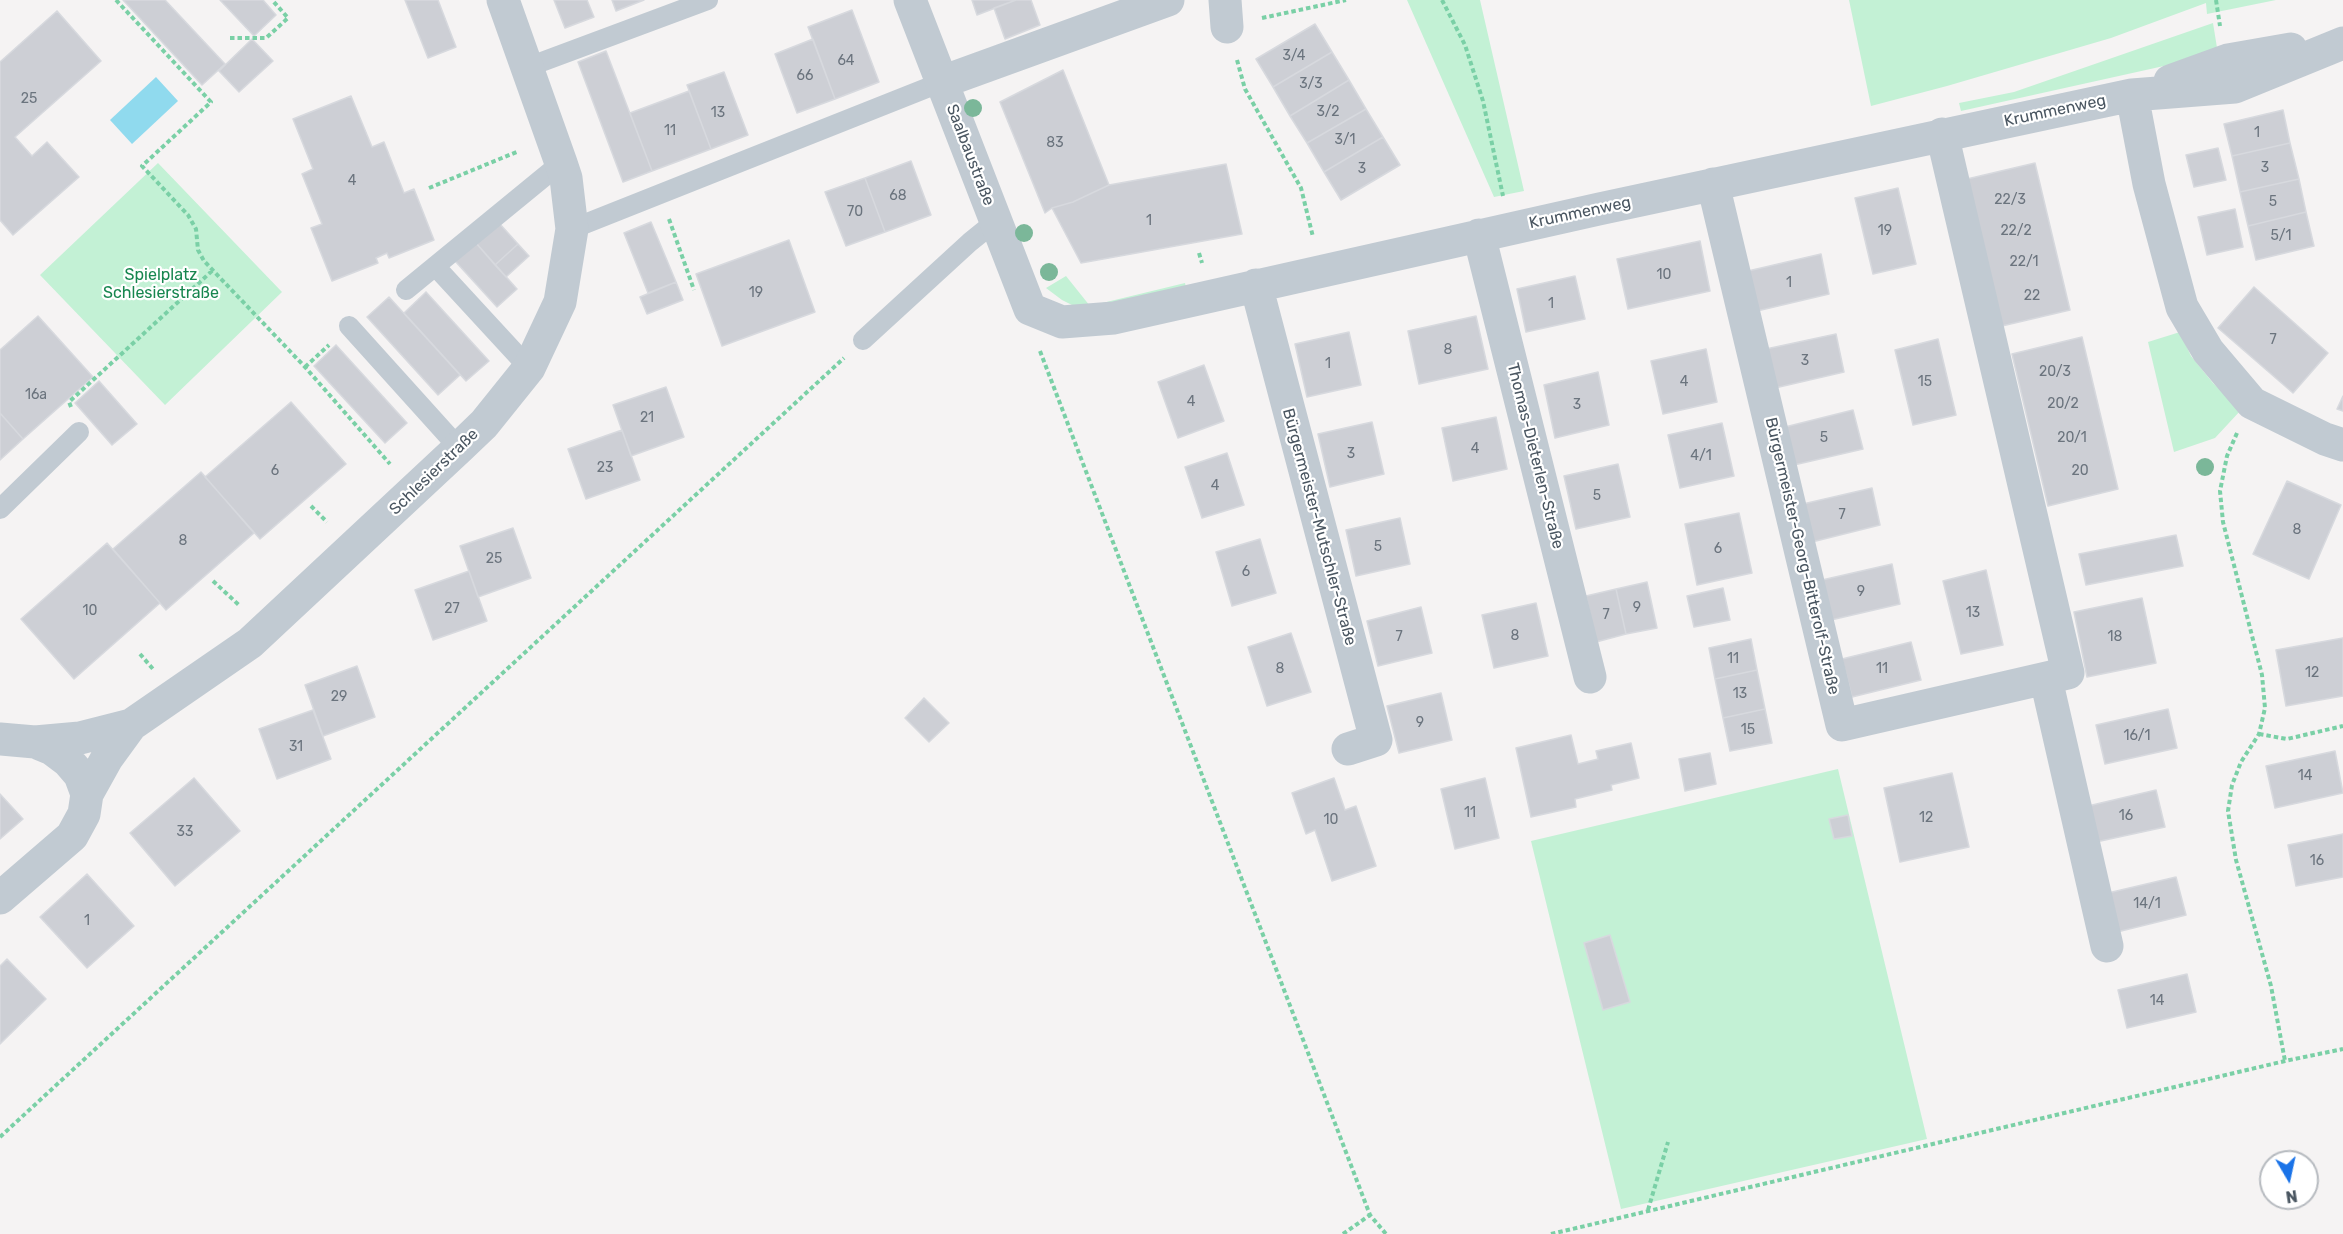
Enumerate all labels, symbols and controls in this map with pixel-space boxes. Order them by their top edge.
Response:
house number: 3/4 [1282,48,1306,64]
house number: 64 [837,53,855,69]
house number: 66 [797,68,813,84]
house number: 3/3 [1299,76,1323,92]
house number: 25 [21,91,37,107]
street label: Krummenweg [2002,91,2108,131]
street label: Saalbaustraße [942,102,998,208]
house number: 3/2 [1316,104,1340,120]
house number: 13 [711,105,725,121]
house number: 11 [664,123,676,139]
house number: 1 [2254,125,2260,141]
house number: 3/1 [1334,132,1356,148]
house number: 83 [1046,135,1064,151]
house number: 3 [2261,160,2269,176]
house number: 3 [1358,161,1366,177]
house number: 4 [348,173,356,189]
house number: 68 [889,188,907,204]
house number: 22/3 [1994,192,2026,208]
street label: Krummenweg [1527,193,1633,233]
house number: 5 [2269,194,2277,210]
house number: 70 [847,204,863,220]
house number: 1 [1146,213,1152,229]
house number: 19 [1878,223,1892,239]
house number: 22/2 [2000,223,2032,239]
house number: 5/1 [2271,228,2291,244]
house number: 22/1 [2009,254,2039,270]
park label: Spielplatz Schlesierstraße [103,265,219,303]
house number: 10 [1657,267,1671,283]
house number: 1 [1786,275,1792,291]
house number: 19 [749,285,763,301]
house number: 22 [2024,288,2040,304]
house number: 1 [1548,296,1554,312]
house number: 7 [2269,332,2277,348]
house number: 8 [1444,342,1452,358]
house number: 3 [1801,353,1809,369]
house number: 1 [1325,356,1331,372]
street label: Thomas-Dieterlen-Straße [1503,361,1567,551]
house number: 20/3 [2039,364,2071,380]
house number: 4 [1680,374,1688,390]
house number: 15 [1918,374,1932,390]
house number: 16a [25,387,47,403]
house number: 4 [1187,394,1195,410]
house number: 20/2 [2047,396,2079,412]
house number: 3 [1573,397,1581,413]
street label: Bürgermeister-Mutschler-Straße [1278,406,1360,648]
house number: 21 [640,410,654,426]
street label: Bürgermeister-Georg-Bitterolf-Straße [1761,415,1843,697]
street label: Schlesierstraße [386,425,482,519]
house number: 5 [1820,430,1828,446]
house number: 20/1 [2057,430,2087,446]
house number: 4 [1471,441,1479,457]
house number: 3 [1347,446,1355,462]
house number: 4/1 [1690,448,1712,464]
house number: 23 [597,460,613,476]
house number: 6 [271,463,279,479]
house number: 20 [2071,463,2089,479]
house number: 4 [1211,478,1219,494]
house number: 5 [1593,488,1601,504]
house number: 7 [1838,507,1846,523]
house number: 8 [2293,522,2301,538]
house number: 8 [179,533,187,549]
house number: 5 [1374,539,1382,555]
house number: 6 [1714,541,1722,557]
house number: 25 [486,551,502,567]
house number: 6 [1242,564,1250,580]
house number: 9 [1857,584,1865,600]
house number: 9 [1633,600,1641,616]
house number: 27 [444,601,460,617]
house number: 10 [83,603,97,619]
house number: 13 [1966,605,1980,621]
house number: 7 [1602,607,1610,623]
house number: 8 [1511,628,1519,644]
house number: 7 [1395,629,1403,645]
house number: 18 [2108,629,2122,645]
house number: 11 [1727,651,1739,667]
house number: 8 [1276,661,1284,677]
house number: 11 [1876,661,1888,677]
house number: 12 [2305,665,2319,681]
house number: 13 [1733,686,1747,702]
house number: 29 [331,689,347,705]
house number: 9 [1416,715,1424,731]
house number: 15 [1741,722,1755,738]
house number: 16/1 [2123,728,2151,744]
house number: 31 [289,739,303,755]
house number: 14 [2298,768,2312,784]
house number: 11 [1464,805,1476,821]
house number: 16 [2119,808,2133,824]
house number: 12 [1919,810,1933,826]
house number: 10 [1324,812,1338,828]
house number: 33 [177,824,193,840]
house number: 16 [2310,853,2324,869]
house number: 14/1 [2133,896,2161,912]
house number: 1 [84,913,90,929]
house number: 14 [2150,993,2164,1009]
north arrow [2259,1150,2319,1210]
text: N [2284,1186,2299,1207]

